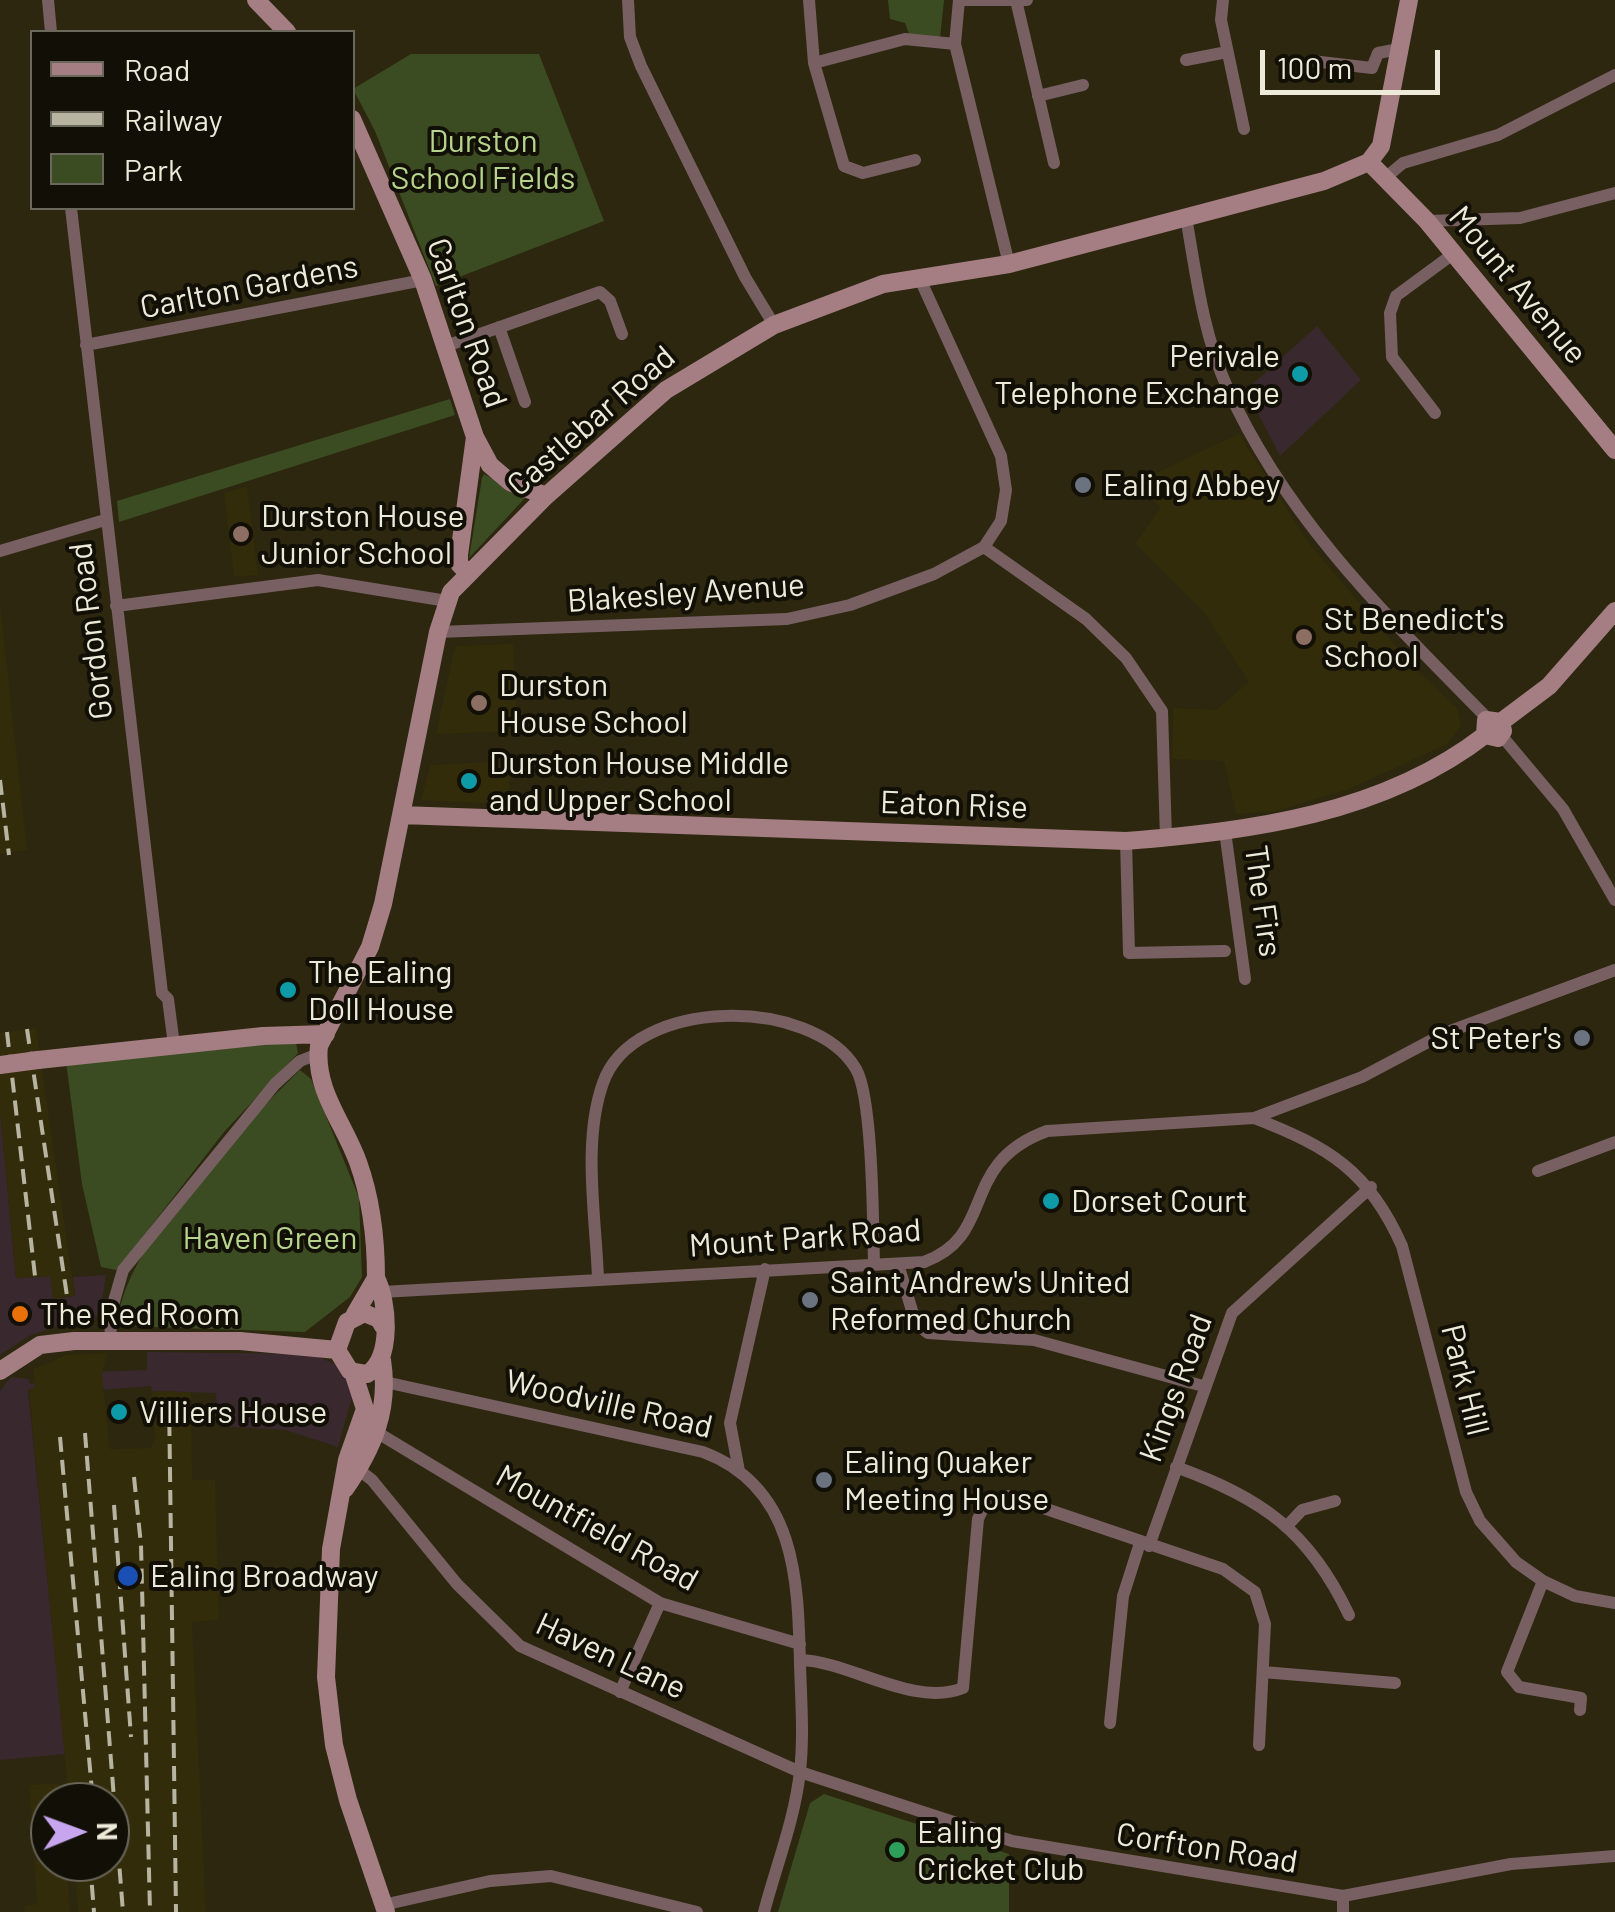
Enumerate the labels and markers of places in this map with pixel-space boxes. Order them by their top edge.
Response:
place label: Perivale Telephone Exchange [994,337,1280,412]
marker: Perivale Telephone Exchange [1289,363,1311,385]
place label: Ealing Abbey [1103,466,1281,504]
marker: Ealing Abbey [1072,474,1094,496]
place label: Durston House Junior School [261,497,465,572]
marker: Durston House Junior School [230,523,252,545]
place label: St Benedict's School [1324,600,1505,675]
marker: St Benedict's School [1293,626,1315,648]
place label: Durston House School [499,666,688,741]
marker: Durston House School [468,692,490,714]
place label: Durston House Middle and Upper School [489,744,789,819]
marker: Durston House Middle and Upper School [458,770,480,792]
place label: The Ealing Doll House [308,953,454,1028]
marker: The Ealing Doll House [277,979,299,1001]
place label: St Peter's [1430,1019,1562,1057]
marker: St Peter's [1571,1027,1593,1049]
place label: Dorset Court [1071,1182,1248,1220]
marker: Dorset Court [1040,1190,1062,1212]
place label: Saint Andrew's United Reformed Church [830,1263,1131,1338]
marker: Saint Andrew's United Reformed Church [799,1289,821,1311]
place label: The Red Room [40,1295,240,1333]
marker: The Red Room [9,1303,31,1325]
place label: Villiers House [139,1393,327,1431]
marker: Villiers House [108,1401,130,1423]
place label: Ealing Quaker Meeting House [844,1443,1049,1518]
marker: Ealing Quaker Meeting House [813,1469,835,1491]
place label: Ealing Broadway [150,1557,378,1595]
marker: Ealing Broadway [115,1563,141,1589]
place label: Ealing Cricket Club [917,1813,1085,1888]
marker: Ealing Cricket Club [886,1839,908,1861]

